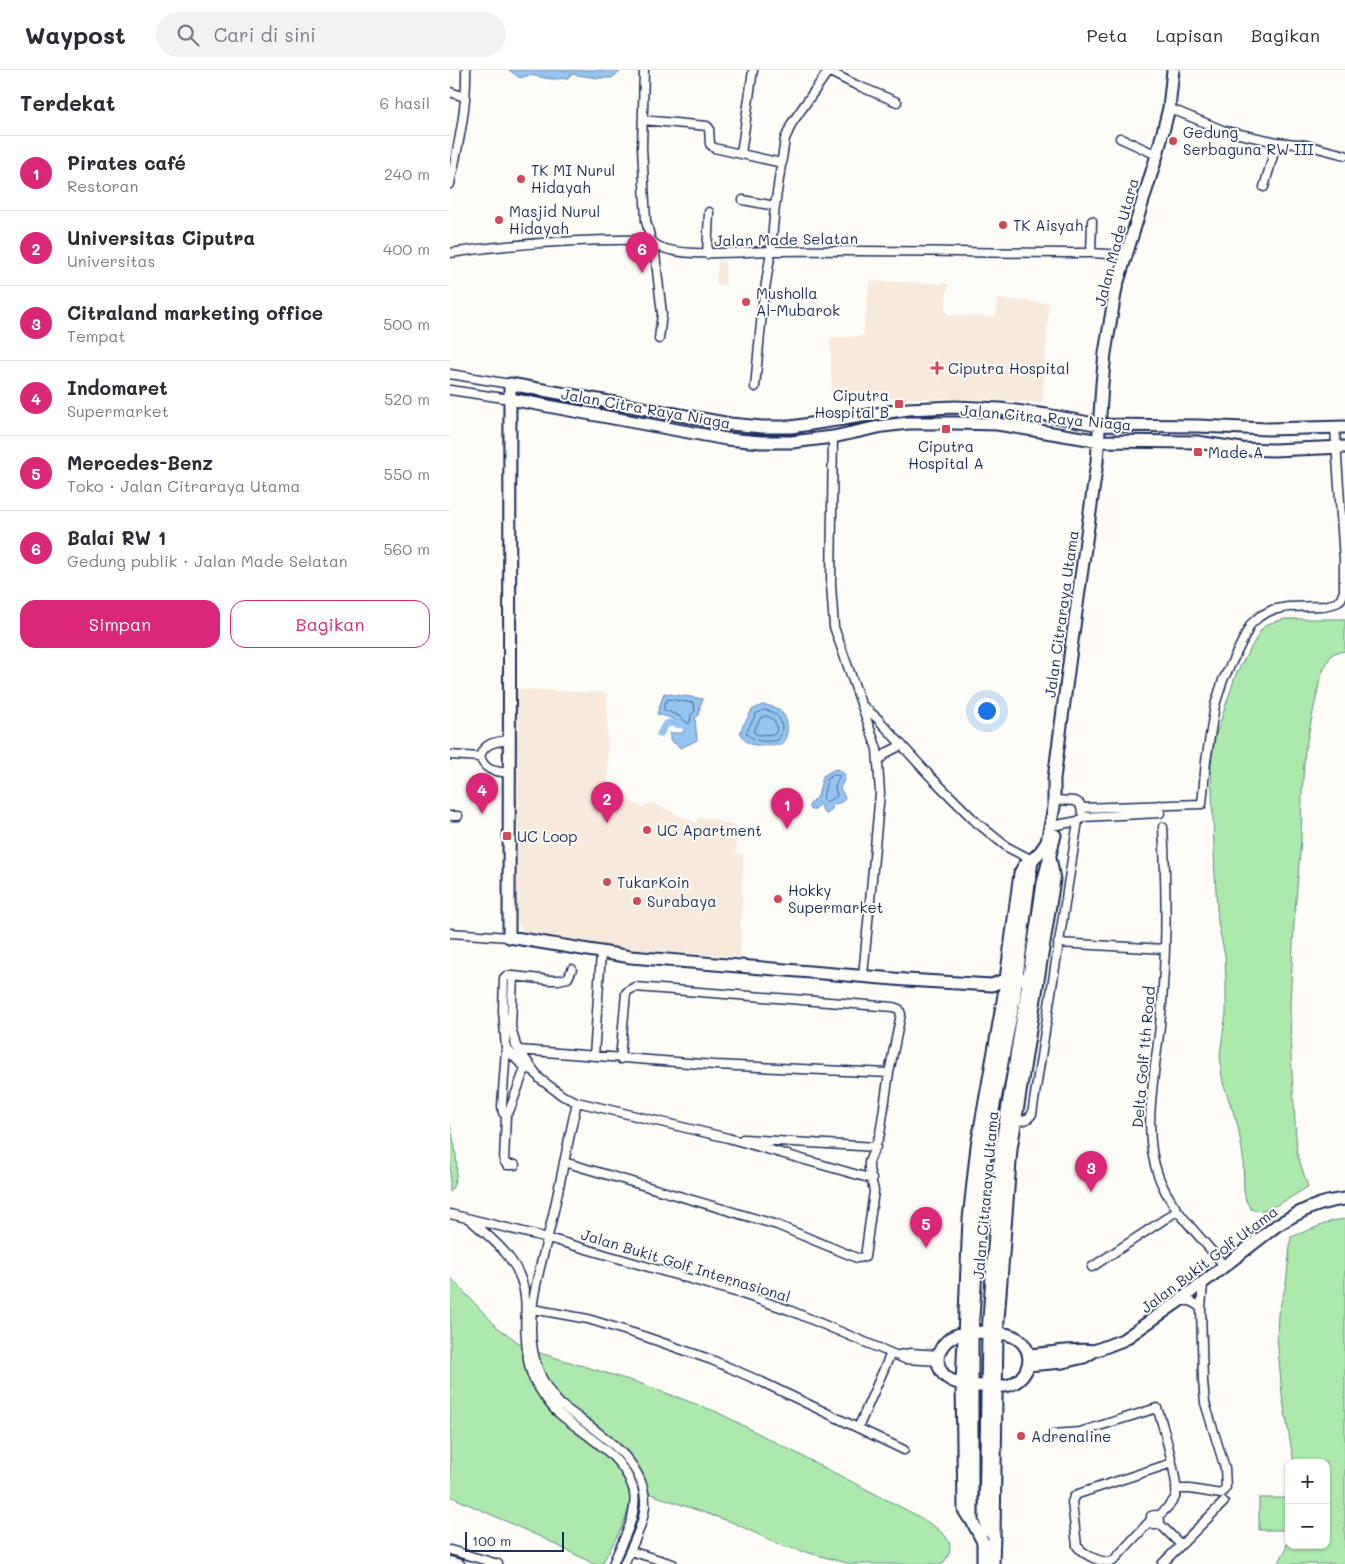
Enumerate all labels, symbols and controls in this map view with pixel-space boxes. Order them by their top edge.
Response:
search box [156,12,506,57]
text: Waypost [25,19,126,50]
icon: search [174,21,202,49]
text: Cari di sini [214,22,316,47]
text: Peta [1086,23,1128,47]
text: Lapisan [1156,23,1223,47]
text: Bagikan [1251,23,1320,47]
text: Terdekat [20,89,115,116]
text: 6 hasil [380,92,430,113]
place label: Gedung Serbaguna RW III [1183,122,1314,159]
marker: Gedung Serbaguna RW III [1167,135,1179,147]
text: Pirates café [67,150,186,175]
place label: TK MI Nurul Hidayah [531,160,615,197]
text: 1 [32,163,40,184]
text: 240 m [384,163,430,184]
marker: TK MI Nurul Hidayah [515,173,527,185]
text: Restoran [67,175,138,196]
street label: Jalan Made Utara [1089,176,1143,308]
place label: Masjid Nurul Hidayah [509,201,600,238]
marker: Masjid Nurul Hidayah [493,214,505,226]
place label: TK Aisyah [1013,215,1083,235]
marker: TK Aisyah [997,219,1009,231]
text: Universitas Ciputra [67,225,255,250]
street label: Jalan Made Selatan [714,228,858,250]
pin: 6 [626,232,658,273]
text: 2 [32,238,40,259]
text: 400 m [383,238,430,259]
text: Universitas [67,250,155,271]
place label: Musholla Al-Mubarok [756,283,840,320]
marker: Musholla Al-Mubarok [740,296,752,308]
text: Citraland marketing office [67,300,323,325]
text: 3 [31,313,41,334]
text: 500 m [383,313,430,334]
text: Tempat [67,325,125,346]
place label: Ciputra Hospital [948,358,1069,378]
marker: Ciputra Hospital [930,361,944,375]
text: Indomaret [67,375,168,400]
street label: Jalan Citra Raya Niaga [560,383,732,433]
place label: Ciputra Hospital B [814,385,889,422]
text: 4 [31,388,41,409]
text: 520 m [384,388,430,409]
marker: Ciputra Hospital B [893,398,905,410]
text: Supermarket [67,400,169,421]
street label: Jalan Citra Raya Niaga [960,400,1132,434]
marker: Ciputra Hospital A [940,423,952,435]
place label: Ciputra Hospital A [908,436,984,473]
place label: Made A [1208,442,1263,462]
marker: Made A [1192,446,1204,458]
text: Mercedes-Benz [67,450,213,475]
text: 5 [31,463,41,484]
text: 550 m [384,463,430,484]
text: Toko · Jalan Citraraya Utama [67,475,301,496]
text: Balai RW 1 [67,525,166,550]
street label: Jalan Citraraya Utama [1039,529,1083,699]
text: 6 [31,538,41,559]
text: 560 m [383,538,430,559]
text: Gedung publik · Jalan Made Selatan [67,550,348,571]
button: Simpan [20,600,220,648]
button: Bagikan [230,600,430,648]
your location [974,698,1000,724]
pin: 4 [466,773,498,814]
pin: 2 [591,782,623,823]
pin: 1 [771,788,803,829]
place label: UC Apartment [657,820,762,840]
marker: UC Apartment [641,824,653,836]
place label: UC Loop [517,826,577,846]
marker: UC Loop [501,830,513,842]
place label: TukarKoin [617,872,689,892]
marker: TukarKoin [601,876,613,888]
place label: Hokky Supermarket [788,880,883,917]
place label: Surabaya [647,891,717,911]
marker: Hokky Supermarket [772,893,784,905]
marker: Surabaya [631,895,643,907]
street label: Delta Golf 1th Road [1127,985,1159,1129]
street label: Jalan Citraraya Utama [968,1110,1002,1280]
pin: 3 [1075,1151,1107,1192]
street label: Jalan Bukit Golf Utama [1136,1201,1282,1317]
pin: 5 [910,1207,942,1248]
street label: Jalan Bukit Golf Internasional [579,1224,793,1306]
place label: Adrenaline [1031,1426,1111,1446]
marker: Adrenaline [1015,1430,1027,1442]
map controls [1285,1459,1330,1549]
button: + [1285,1459,1330,1504]
button: − [1285,1504,1330,1549]
scale bar [465,1529,564,1552]
text: 100 m [472,1531,511,1550]

